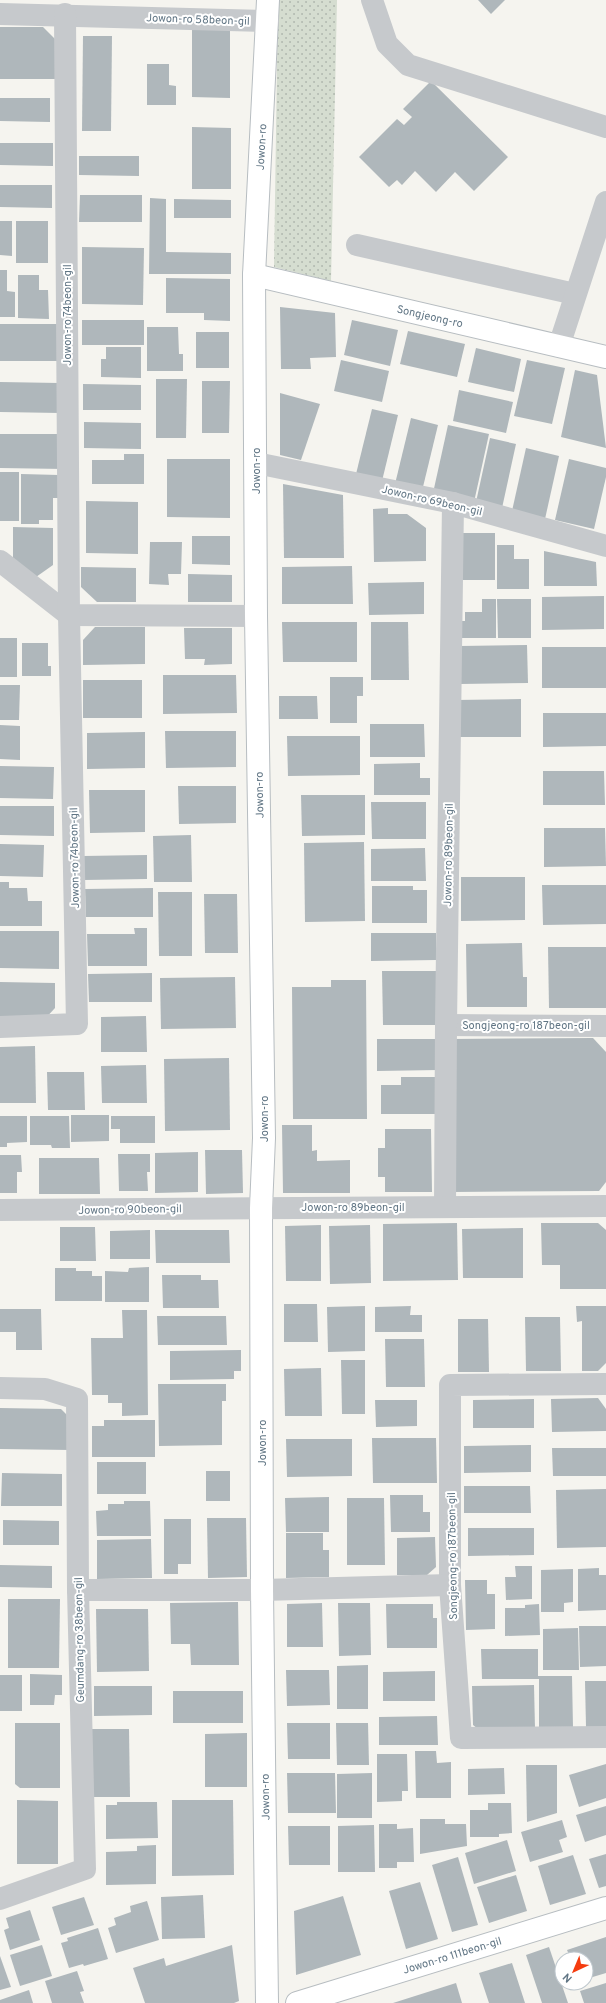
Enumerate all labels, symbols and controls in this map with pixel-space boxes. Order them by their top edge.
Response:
street label: Jowon-ro 58beon-gil [146,11,250,29]
street label: Jowon-ro [254,123,270,171]
street label: Jowon-ro 74beon-gil [61,264,75,366]
street label: Songjeong-ro [395,303,464,331]
street label: Jowon-ro [250,448,264,494]
street label: Jowon-ro 69beon-gil [380,483,484,519]
street label: Jowon-ro [253,772,267,818]
street label: Jowon-ro 89beon-gil [441,803,457,907]
street label: Jowon-ro 74beon-gil [67,807,83,909]
street label: Songjeong-ro 187beon-gil [462,1019,590,1033]
street label: Jowon-ro [258,1096,272,1142]
street label: Jowon-ro 89beon-gil [301,1201,405,1215]
street label: Jowon-ro 90beon-gil [78,1202,182,1218]
street label: Jowon-ro [256,1420,270,1466]
street label: Songjeong-ro 187beon-gil [445,1492,461,1620]
street label: Geumdang-ro 38beon-gil [72,1577,88,1703]
street label: Jowon-ro [259,1774,273,1820]
street label: Jowon-ro 111beon-gil [401,1934,503,1978]
north arrow [554,1951,594,1991]
text: N [560,1970,575,1985]

